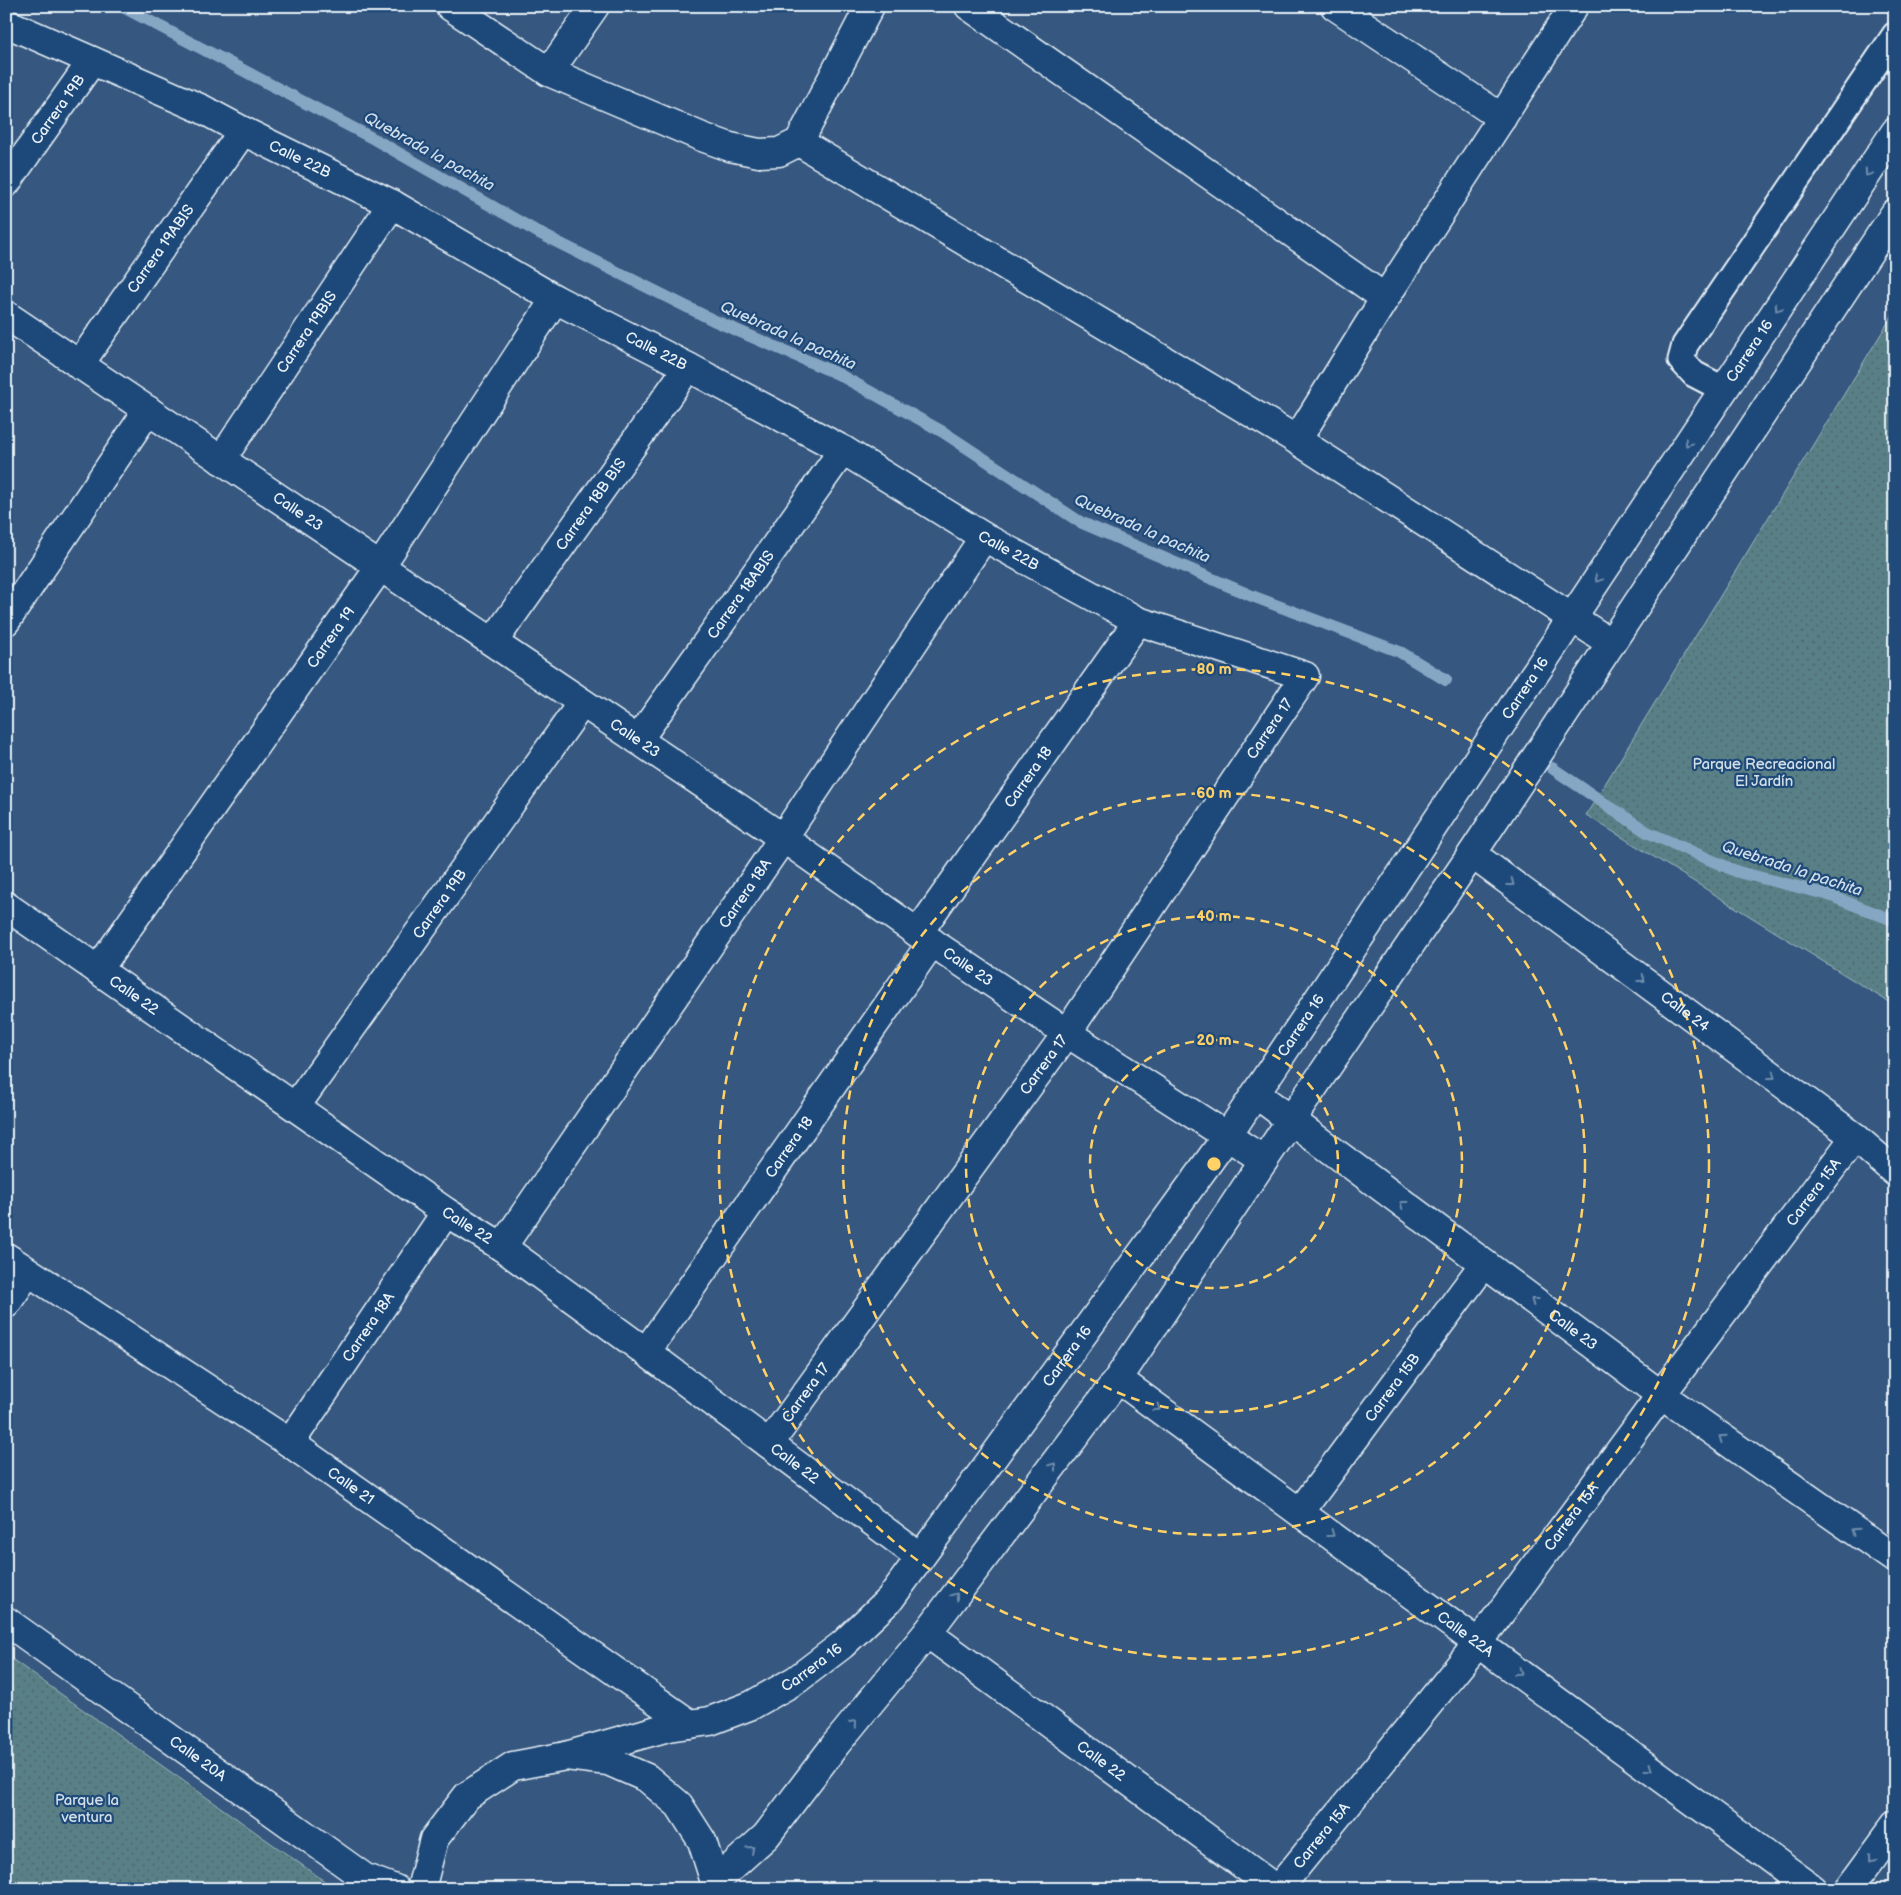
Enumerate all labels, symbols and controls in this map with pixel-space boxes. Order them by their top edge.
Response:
street label: Carrera 19B [27,71,89,148]
water label: Quebrada la pachita [360,108,498,196]
street label: Calle 22B [266,136,334,182]
one-way arrow [1865,167,1874,176]
street label: Carrera 19ABIS [123,201,198,297]
street label: Carrera 19BIS [272,287,341,377]
water label: Quebrada la pachita [717,297,859,375]
one-way arrow [1774,303,1784,312]
street label: Carrera 16 [1722,316,1777,386]
street label: Calle 22B [622,327,690,374]
one-way arrow [1684,438,1694,447]
street label: Carrera 18B BIS [551,454,630,554]
street label: Calle 23 [269,488,327,535]
water label: Quebrada la pachita [1071,490,1213,568]
street label: Calle 22B [974,526,1042,575]
street label: Carrera 18ABIS [703,547,779,643]
one-way arrow [1595,573,1604,582]
street label: Carrera 19 [303,603,359,672]
street label: Carrera 16 [1498,653,1553,723]
text: 80 m [1196,660,1232,679]
street label: Carrera 17 [1243,694,1298,763]
street label: Calle 23 [606,714,664,762]
street label: Carrera 18 [1000,742,1056,811]
park label: Parque Recreacional El Jardín [1693,755,1835,791]
text: 60 m [1196,784,1232,803]
water label: Quebrada la pachita [1719,837,1865,901]
street label: Carrera 18A [714,854,776,932]
street label: Carrera 19B [408,865,471,942]
one-way arrow [1505,877,1514,885]
text: 40 m [1196,907,1232,926]
street label: Calle 23 [939,943,997,990]
street label: Calle 22 [105,971,163,1019]
one-way arrow [1636,974,1645,982]
street label: Calle 24 [1657,987,1714,1036]
street label: Carrera 16 [1273,990,1329,1060]
street label: Carrera 17 [1016,1031,1072,1099]
text: 20 m [1197,1031,1232,1050]
one-way arrow [1766,1070,1776,1079]
street label: Carrera 18 [761,1112,817,1181]
street label: Carrera 15A [1782,1154,1846,1230]
centre of rings [1205,1155,1223,1173]
one-way arrow [1400,1201,1409,1210]
street label: Calle 22 [438,1202,496,1248]
street label: Carrera 18A [338,1288,399,1365]
one-way arrow [1531,1298,1540,1306]
street label: Calle 23 [1545,1305,1601,1354]
street label: Carrera 16 [1038,1322,1096,1390]
street label: Carrera 15B [1361,1349,1424,1426]
street label: Carrera 17 [778,1359,834,1427]
one-way arrow [1151,1402,1161,1411]
one-way arrow [1718,1435,1728,1444]
street label: Calle 22 [766,1439,823,1488]
street label: Calle 21 [324,1463,378,1509]
one-way arrow [1047,1463,1055,1472]
street label: Carrera 15A [1540,1478,1603,1555]
one-way arrow [1851,1528,1861,1537]
one-way arrow [1325,1529,1334,1537]
one-way arrow [949,1592,958,1602]
street label: Calle 22A [1433,1607,1498,1662]
street label: Carrera 16 [778,1639,846,1696]
one-way arrow [1513,1666,1523,1675]
one-way arrow [848,1720,856,1729]
street label: Calle 20A [166,1732,231,1786]
street label: Calle 22 [1073,1736,1130,1785]
one-way arrow [1644,1762,1653,1771]
park label: Parque la ventura [55,1791,119,1827]
street label: Carrera 15A [1289,1798,1355,1872]
one-way arrow [746,1846,755,1855]
one-way arrow [1869,1852,1877,1861]

